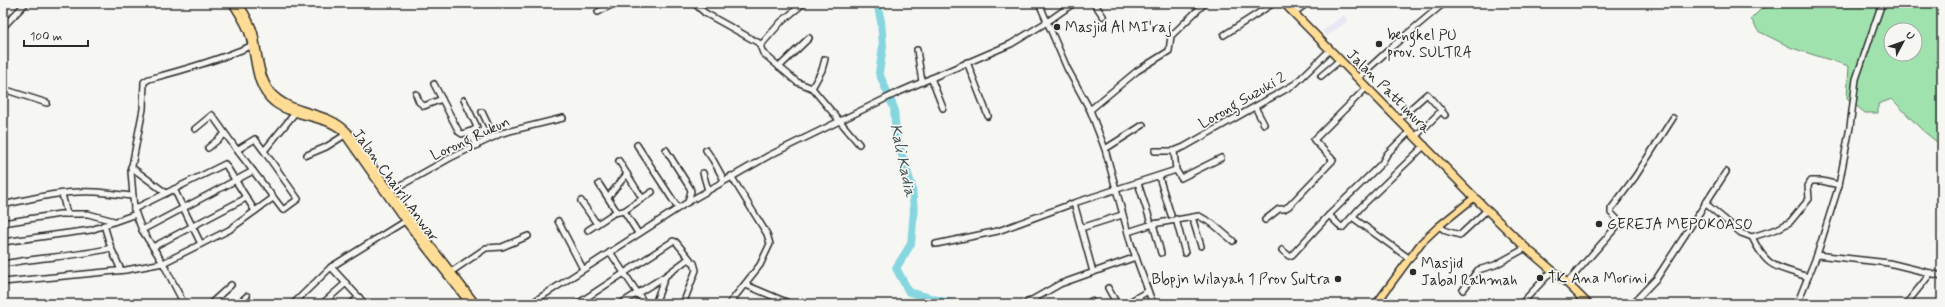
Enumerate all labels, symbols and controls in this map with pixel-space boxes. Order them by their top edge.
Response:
place label: Masjid Al MI'raj [1065,18,1172,38]
scale bar [24,22,88,48]
marker: Masjid Al MI'raj [1052,22,1062,32]
north arrow [1883,22,1923,62]
place label: bengkel PU prov. SULTRA [1387,26,1472,63]
text: 100 m [30,29,62,45]
text: U [1902,29,1917,43]
marker: bengkel PU prov. SULTRA [1374,39,1384,49]
street label: Jalan Pattimura [1342,45,1436,139]
street label: Lorong Suzuki 2 [1195,68,1290,135]
street label: Lorong Rukun [428,112,514,167]
water label: Kali Kadia [885,122,921,200]
street label: Jalan Chairil Anwar [347,125,443,246]
place label: GEREJA MEPOKOASO [1607,215,1753,235]
marker: GEREJA MEPOKOASO [1594,219,1604,229]
place label: Masjid Jabal Rahmah [1421,254,1518,291]
marker: Masjid Jabal Rahmah [1408,267,1418,277]
place label: TK Ana Morini [1548,269,1647,289]
place label: Bbpjn Wilayah 1 Prov Sultra [1152,270,1330,290]
marker: TK Ana Morini [1535,273,1545,283]
marker: Bbpjn Wilayah 1 Prov Sultra [1333,274,1343,284]

